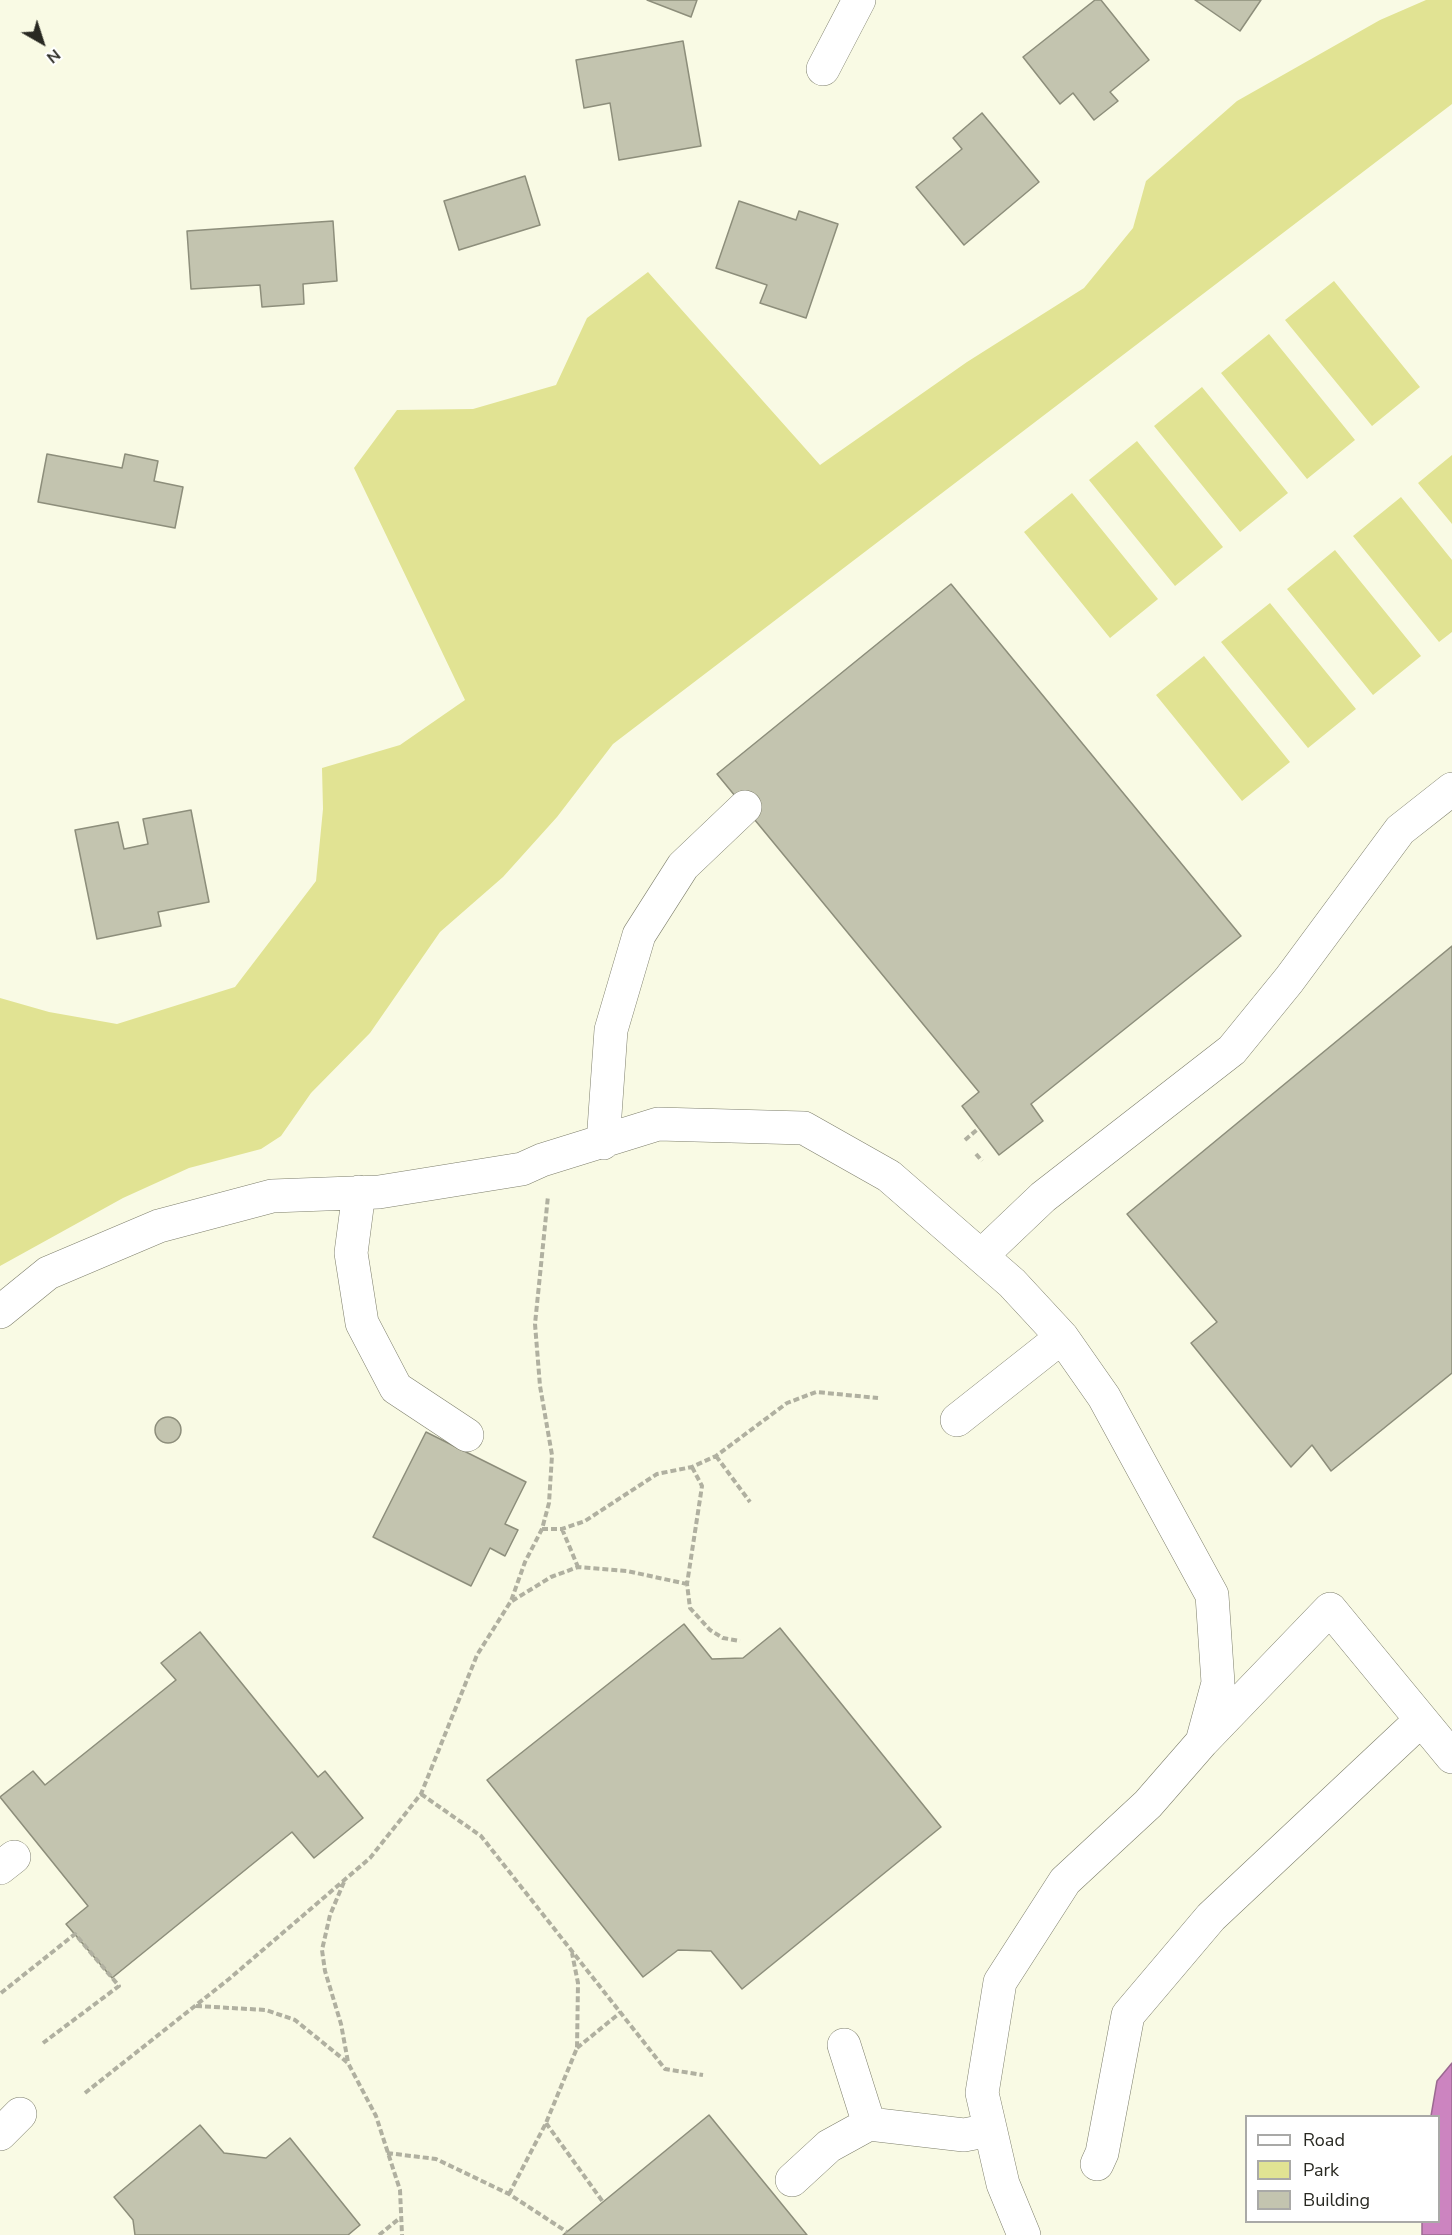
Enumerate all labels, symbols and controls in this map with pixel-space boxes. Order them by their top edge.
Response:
north arrow [12,12,72,72]
text: N [42,44,65,68]
legend [1245,2115,1440,2223]
text: Road [1303,2128,1345,2152]
text: Park [1303,2158,1339,2182]
text: Building [1303,2188,1370,2212]

